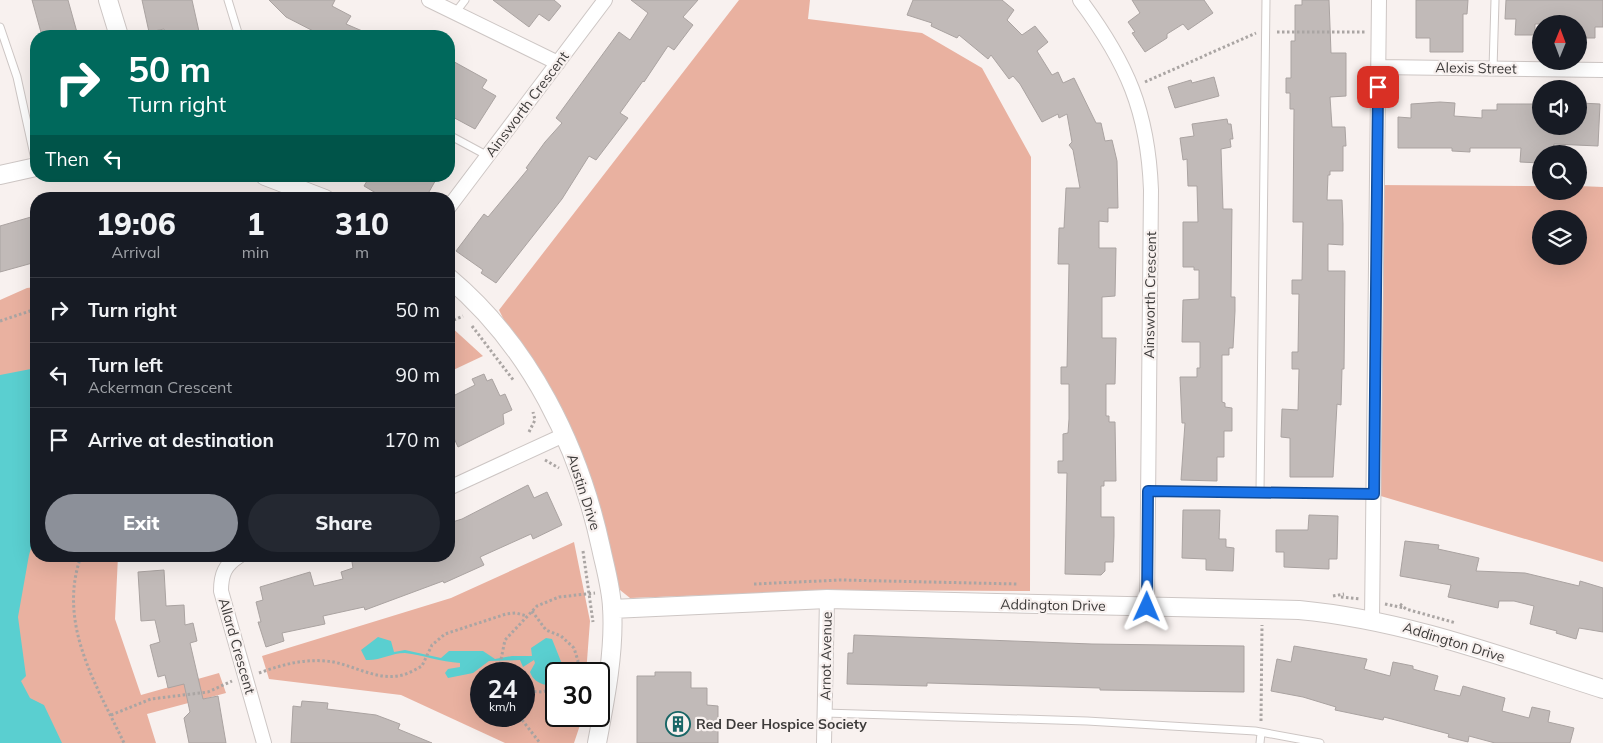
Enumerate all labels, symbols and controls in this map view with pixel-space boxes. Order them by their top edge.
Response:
north arrow [1532,15,1588,70]
map controls [1532,15,1587,265]
text: 50 m [128,47,211,91]
street label: Ainsworth Crescent [481,48,573,160]
icon: right [45,50,110,115]
street label: Alexis Street [1435,58,1517,78]
pin [1357,66,1399,108]
icon: arrive [1364,73,1392,101]
button: sound [1532,80,1587,135]
text: Turn right [128,90,226,118]
icon: left [99,145,127,173]
button: search [1532,145,1587,200]
text: Then [45,147,89,171]
text: 19:06 [96,205,176,243]
text: 1 [246,205,264,243]
text: 310 [335,205,389,243]
button: layers [1532,210,1587,265]
street label: Ainsworth Crescent [1140,231,1160,359]
text: Arrival [111,242,160,262]
text: min [242,242,269,262]
text: m [355,242,369,262]
icon: right [45,296,73,324]
text: Turn right [88,298,177,322]
text: 50 m [396,298,440,322]
text: Turn left [88,353,163,377]
icon: left [45,361,73,389]
text: 90 m [396,363,440,387]
text: Ackerman Crescent [88,377,232,397]
icon: arrive [45,426,73,454]
text: Arrive at destination [88,428,274,452]
text: 170 m [384,428,440,452]
street label: Austin Drive [563,452,605,532]
button: Exit [45,494,238,552]
button: Share [248,494,440,552]
position arrow [1120,580,1172,632]
street label: Addington Drive [1000,595,1106,615]
street label: Allard Crescent [215,596,259,696]
street label: Arnot Avenue [816,611,836,701]
street label: Addington Drive [1401,618,1507,666]
speed limit sign: 30 [545,662,610,727]
text: 24 [487,673,518,704]
text: km/h [489,699,516,714]
building icon: Red Deer Hospice Society [665,711,691,737]
place label: Red Deer Hospice Society [696,715,867,733]

